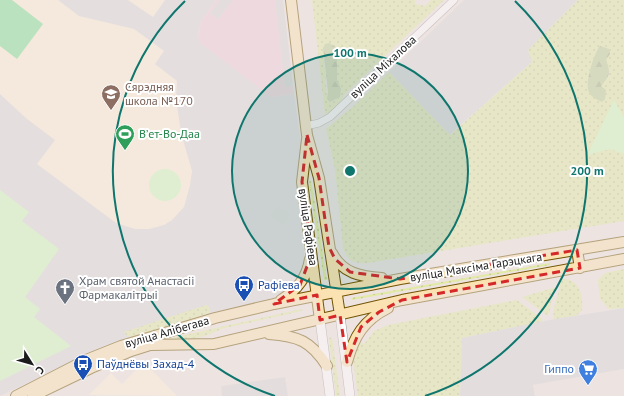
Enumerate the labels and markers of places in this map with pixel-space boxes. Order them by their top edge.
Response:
place label: Сярэдняя школа №170 [125,79,193,108]
school or university icon: Сярэдняя школа №170 [100,83,122,111]
sports icon: Вʼет-Во-Даа [114,123,136,151]
place label: Вʼет-Во-Даа [139,126,200,141]
centre of rings [343,164,357,178]
place label: Храм святой Анастасіі Фармакалітрыі [79,273,195,302]
bus stop icon: Рафіева [233,274,255,302]
church icon: Храм святой Анастасіі Фармакалітрыі [54,277,76,305]
place label: Рафіева [258,277,300,292]
bus stop icon: Паўднёвы Захад-4 [72,353,94,381]
place label: Паўднёвы Захад-4 [97,356,195,371]
supermarket icon: Гиппо [577,358,599,386]
place label: Гиппо [544,361,574,376]

